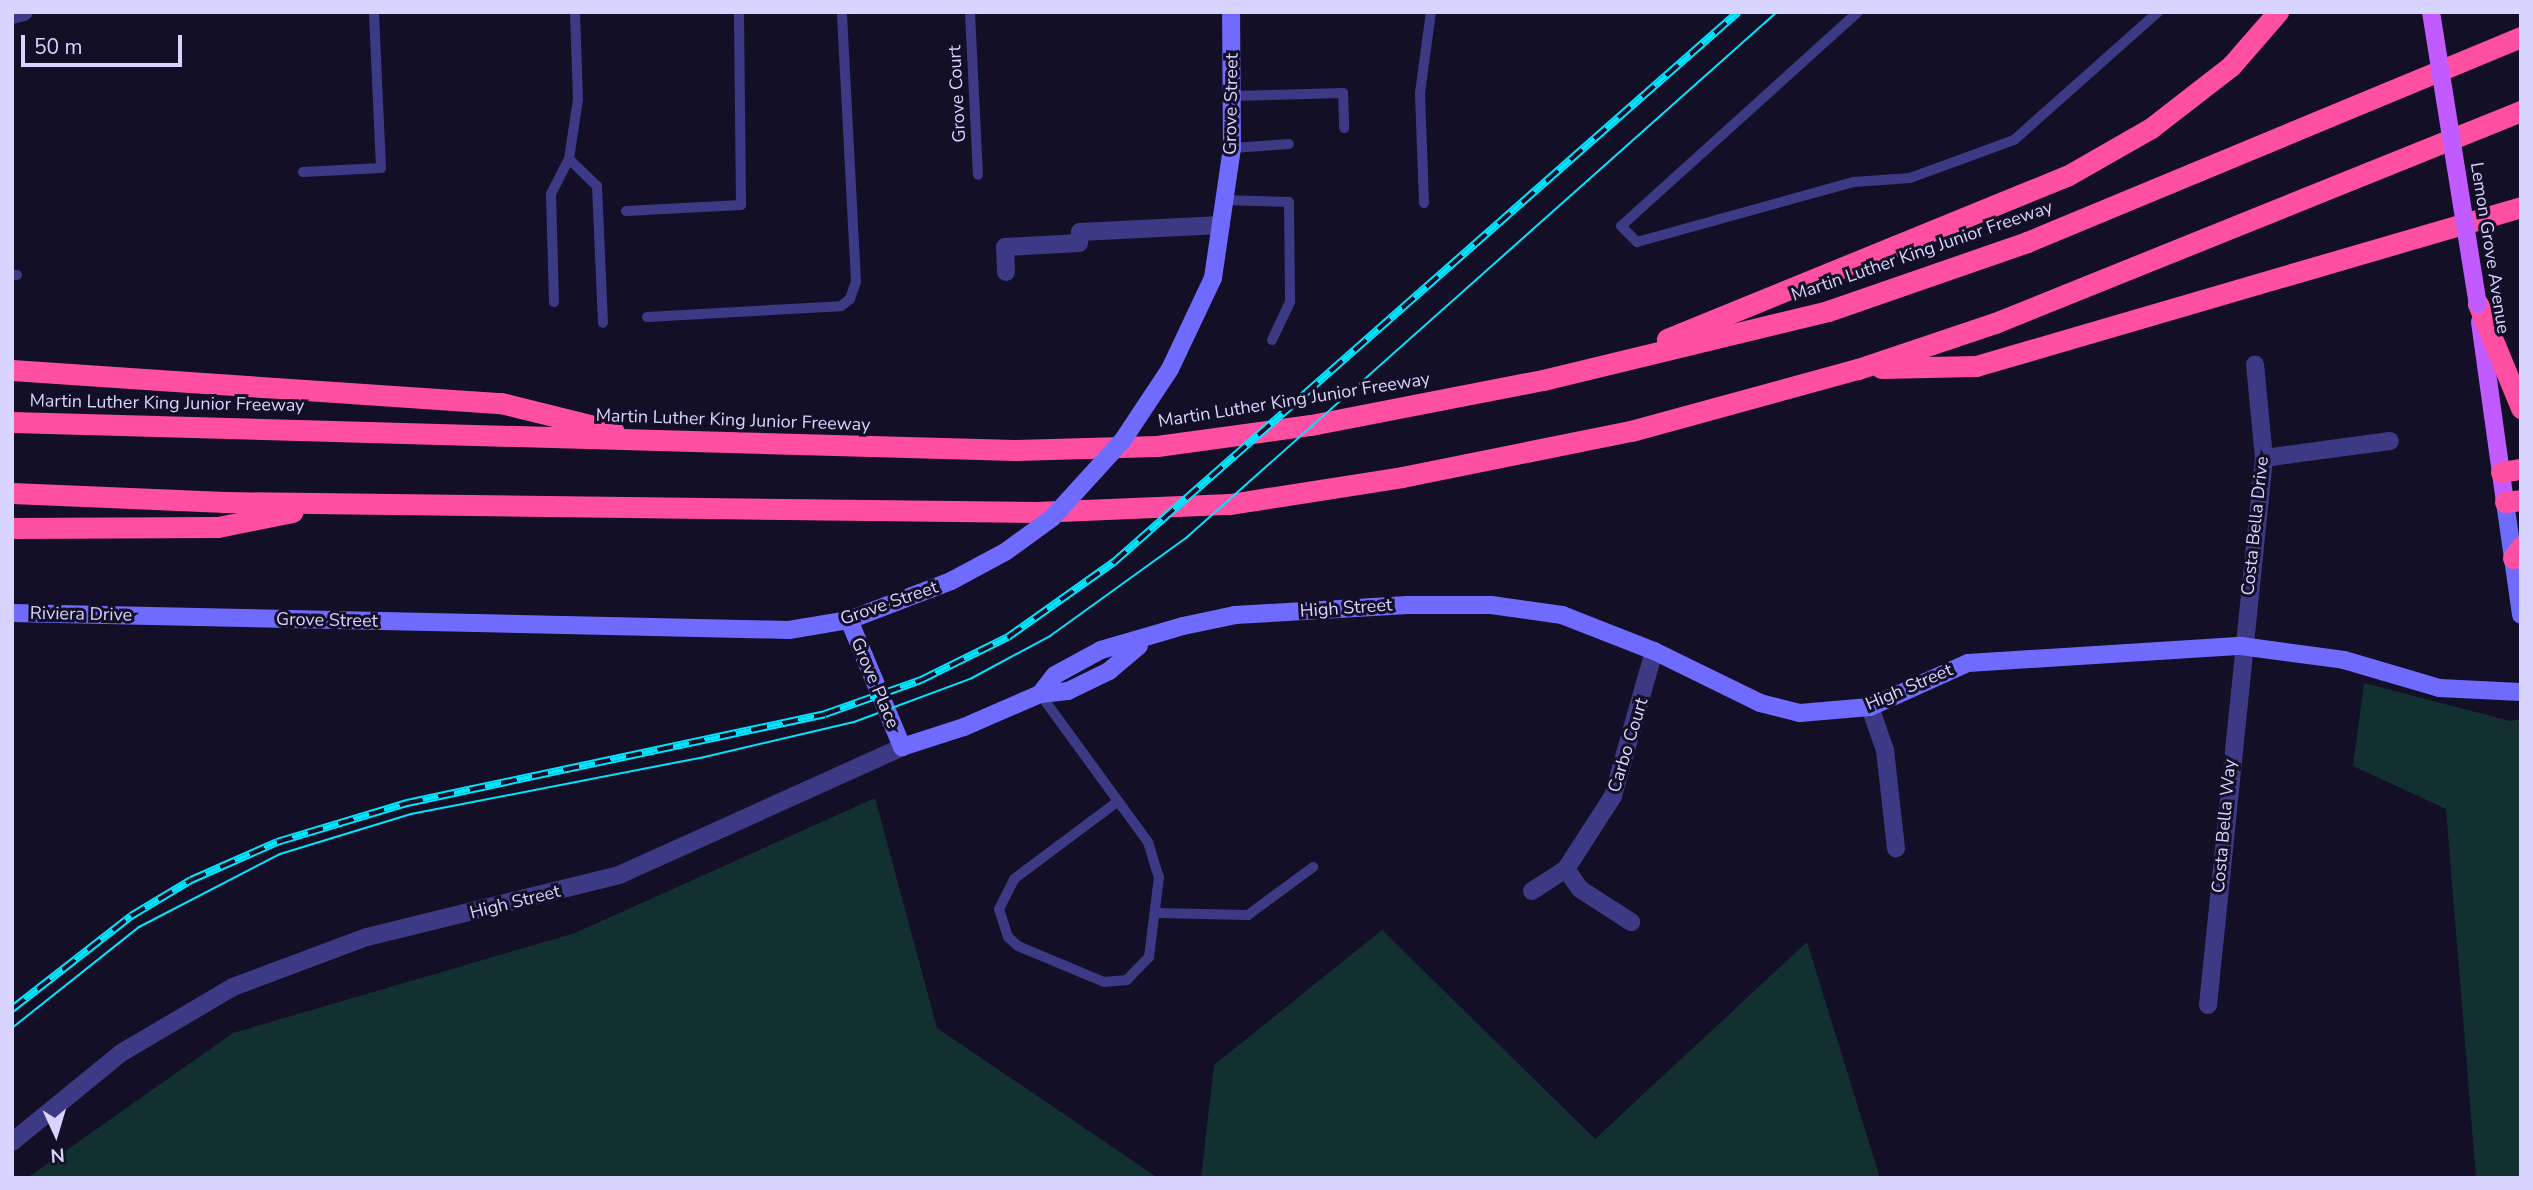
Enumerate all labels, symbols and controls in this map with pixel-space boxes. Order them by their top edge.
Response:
scale bar [24,21,186,65]
text: 50 m [34,33,83,61]
street label: Grove Court [944,45,970,143]
street label: Grove Street [1219,53,1243,155]
street label: Lemon Grove Avenue [2466,161,2514,335]
street label: Martin Luther King Junior Freeway [1788,196,2056,306]
street label: Martin Luther King Junior Freeway [1157,368,1431,432]
street label: Martin Luther King Junior Freeway [29,390,305,416]
street label: Martin Luther King Junior Freeway [595,404,871,436]
street label: Costa Bella Drive [2237,455,2273,597]
street label: Grove Street [837,576,941,630]
street label: High Street [1299,594,1393,622]
street label: Riviera Drive [30,602,132,626]
street label: Grove Street [276,608,378,632]
street label: Grove Place [846,634,904,732]
street label: High Street [1862,659,1956,715]
street label: Carbo Court [1603,695,1653,795]
street label: Costa Bella Way [2207,758,2241,894]
street label: High Street [468,880,562,924]
north arrow [21,1099,91,1169]
text: N [49,1141,65,1168]

